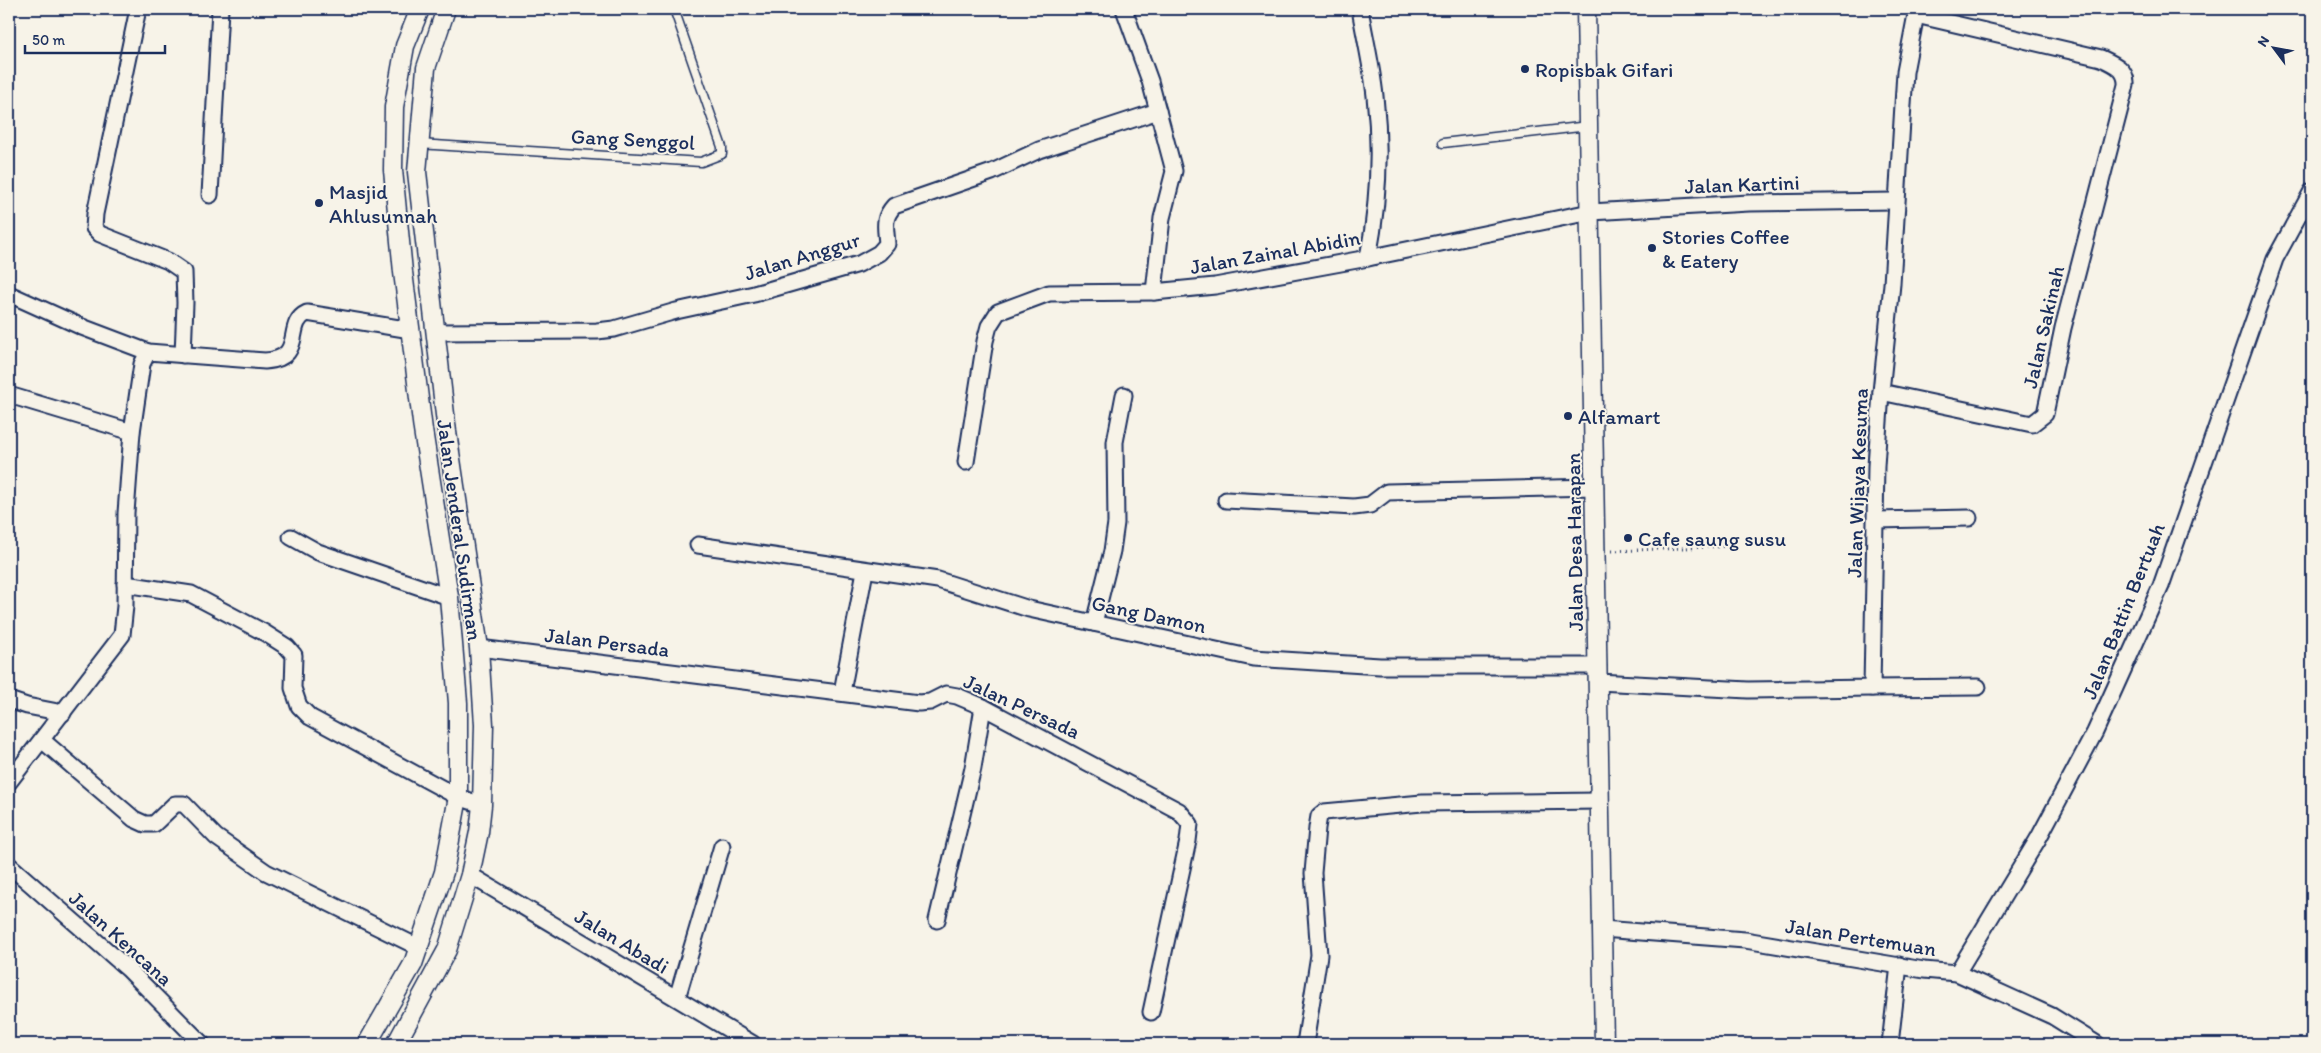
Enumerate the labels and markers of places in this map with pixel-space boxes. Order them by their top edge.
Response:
place label: Ropisbak Gifari [1535,57,1673,82]
marker: Ropisbak Gifari [1519,63,1531,75]
place label: Masjid Ahlusunnah [329,179,437,228]
marker: Masjid Ahlusunnah [313,197,325,209]
place label: Stories Coffee & Eatery [1662,224,1790,273]
marker: Stories Coffee & Eatery [1646,242,1658,254]
place label: Alfamart [1578,404,1661,429]
marker: Alfamart [1562,410,1574,422]
place label: Cafe saung susu [1638,526,1786,551]
marker: Cafe saung susu [1622,532,1634,544]

